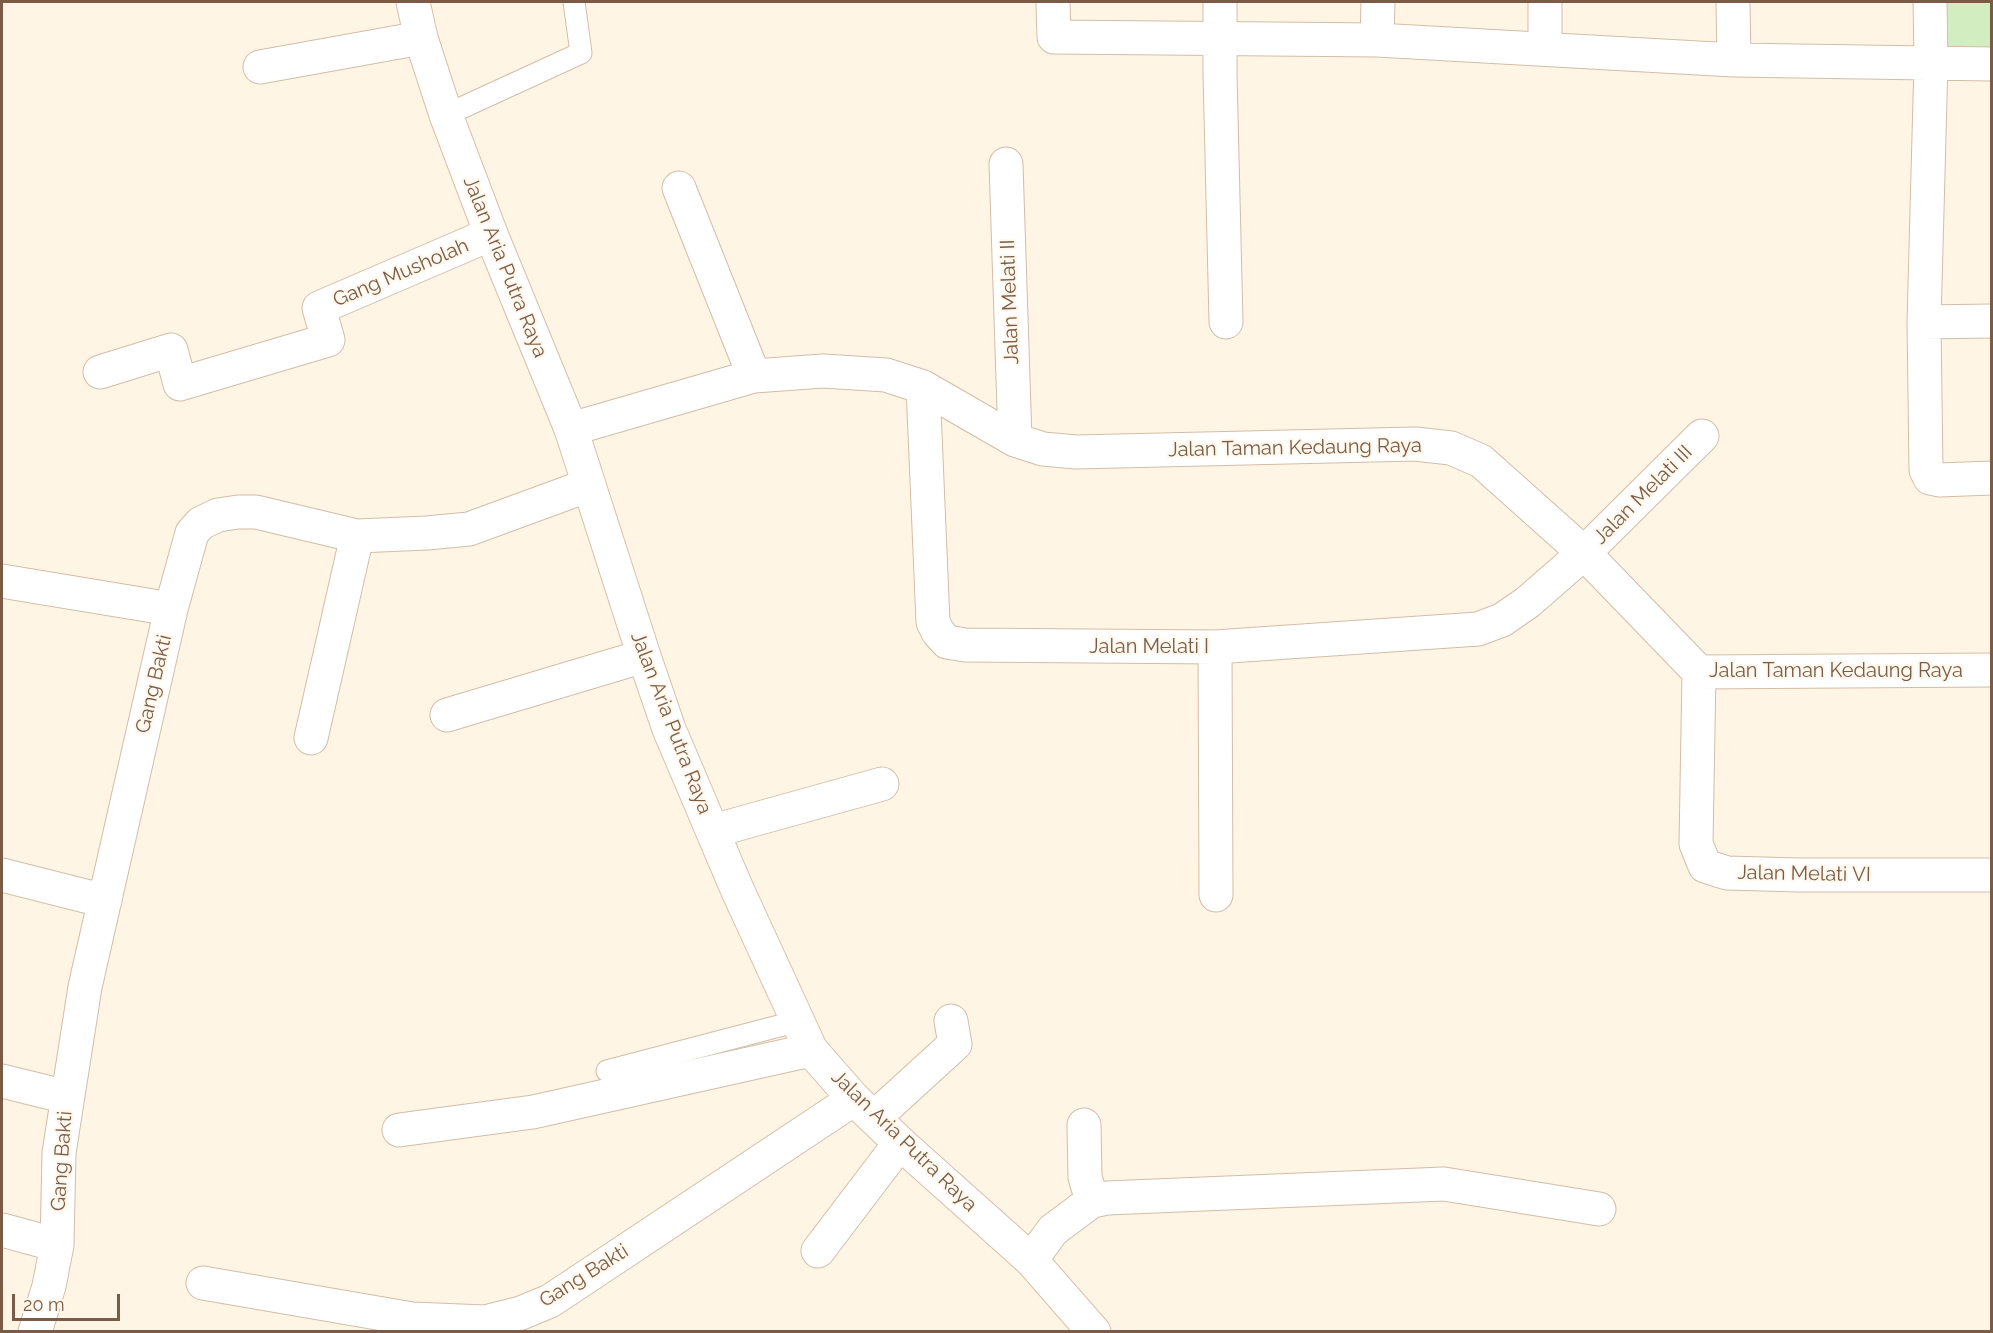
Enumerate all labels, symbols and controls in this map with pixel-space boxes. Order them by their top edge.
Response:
street label: Jalan Aria Putra Raya [458,173,552,361]
street label: Gang Musholah [330,234,472,312]
street label: Jalan Melati II [996,239,1024,365]
street label: Jalan Taman Kedaung Raya [1168,434,1422,462]
street label: Jalan Melati III [1589,441,1697,549]
street label: Jalan Aria Putra Raya [625,628,717,818]
street label: Gang Bakti [131,632,177,736]
street label: Jalan Melati I [1089,635,1209,659]
street label: Jalan Taman Kedaung Raya [1709,659,1963,683]
street label: Jalan Melati VI [1737,861,1871,887]
street label: Jalan Aria Putra Raya [826,1065,982,1217]
street label: Gang Bakti [47,1110,77,1212]
street label: Gang Bakti [535,1239,633,1313]
scale bar [15,1282,123,1320]
text: 20 m [23,1294,65,1315]

